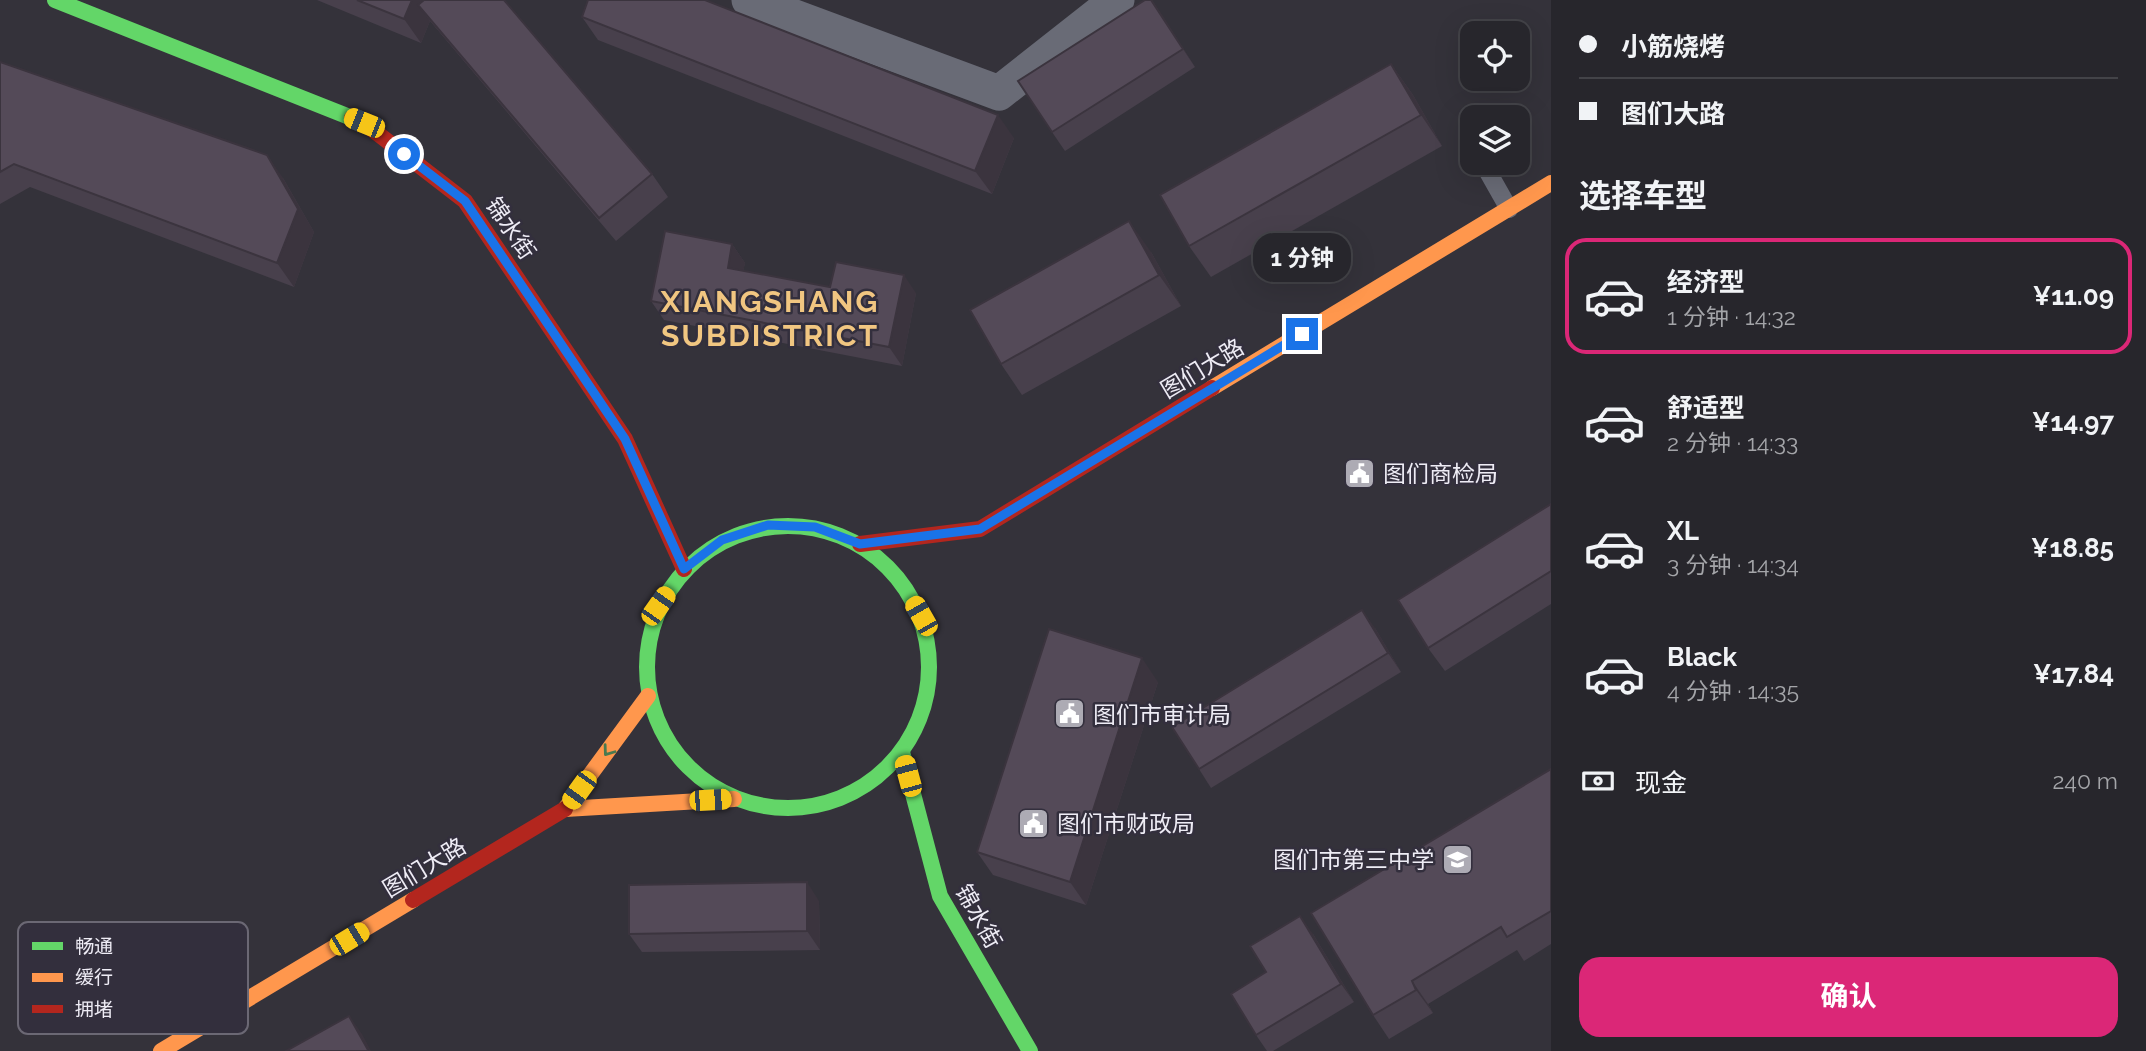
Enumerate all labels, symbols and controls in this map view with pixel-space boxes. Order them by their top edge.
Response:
map controls [1460,21,1530,175]
button: locate [1460,21,1530,91]
text: 小筋烧烤 [1621,32,1725,62]
text: 图们大路 [1621,99,1725,129]
car [341,105,388,141]
button: layers [1460,105,1530,175]
route start [388,138,420,170]
text: 选择车型 [1579,177,1707,214]
street label: 锦水街 [481,192,541,264]
callout: 1 分钟 [1253,232,1351,282]
text: 1 分钟 [1271,244,1333,271]
icon: car [1583,265,1646,328]
text: 经济型 [1667,267,1745,297]
text: ¥11.09 [2033,281,2114,311]
district label: XIANGSHANG SUBDISTRICT [660,284,879,353]
text: 1 分钟 · 14:32 [1667,303,1796,330]
route end [1286,318,1318,350]
street label: 图们大路 [1156,333,1248,403]
icon: car [1583,391,1646,454]
text: 舒适型 [1667,393,1745,423]
text: ¥14.97 [2032,407,2114,437]
text: 2 分钟 · 14:33 [1667,429,1798,456]
public building icon: 图们商检局 [1343,456,1377,490]
place label: 图们商检局 [1383,460,1498,487]
text: XL [1667,516,1699,546]
icon: car [1583,517,1646,580]
text: ¥18.85 [2031,533,2114,563]
text: 3 分钟 · 14:34 [1667,551,1799,578]
car [638,583,679,629]
car [902,593,941,639]
text: Black [1667,642,1737,672]
icon: car [1583,643,1646,706]
text: ¥17.84 [2033,659,2114,689]
text: 4 分钟 · 14:35 [1667,677,1799,704]
public building icon: 图们市审计局 [1053,697,1087,731]
place label: 图们市审计局 [1093,701,1231,728]
one-way arrow [603,743,616,756]
car [893,753,924,799]
icon: cash [1579,762,1617,800]
car [559,767,600,813]
text: 240 m [2052,767,2118,794]
text: 现金 [1635,768,1687,798]
car [689,788,732,812]
public building icon: 图们市财政局 [1017,806,1051,840]
place label: 图们市财政局 [1057,810,1195,837]
street label: 图们大路 [378,832,470,902]
school or university icon: 图们市第三中学 [1440,842,1474,876]
place label: 图们市第三中学 [1273,846,1434,873]
street label: 锦水街 [950,879,1008,953]
car [326,919,373,959]
legend [18,922,248,1034]
text: 畅通 [75,935,113,957]
button: 确认 [1579,957,2118,1037]
text: 缓行 [75,966,113,988]
text: 拥堵 [75,998,113,1020]

